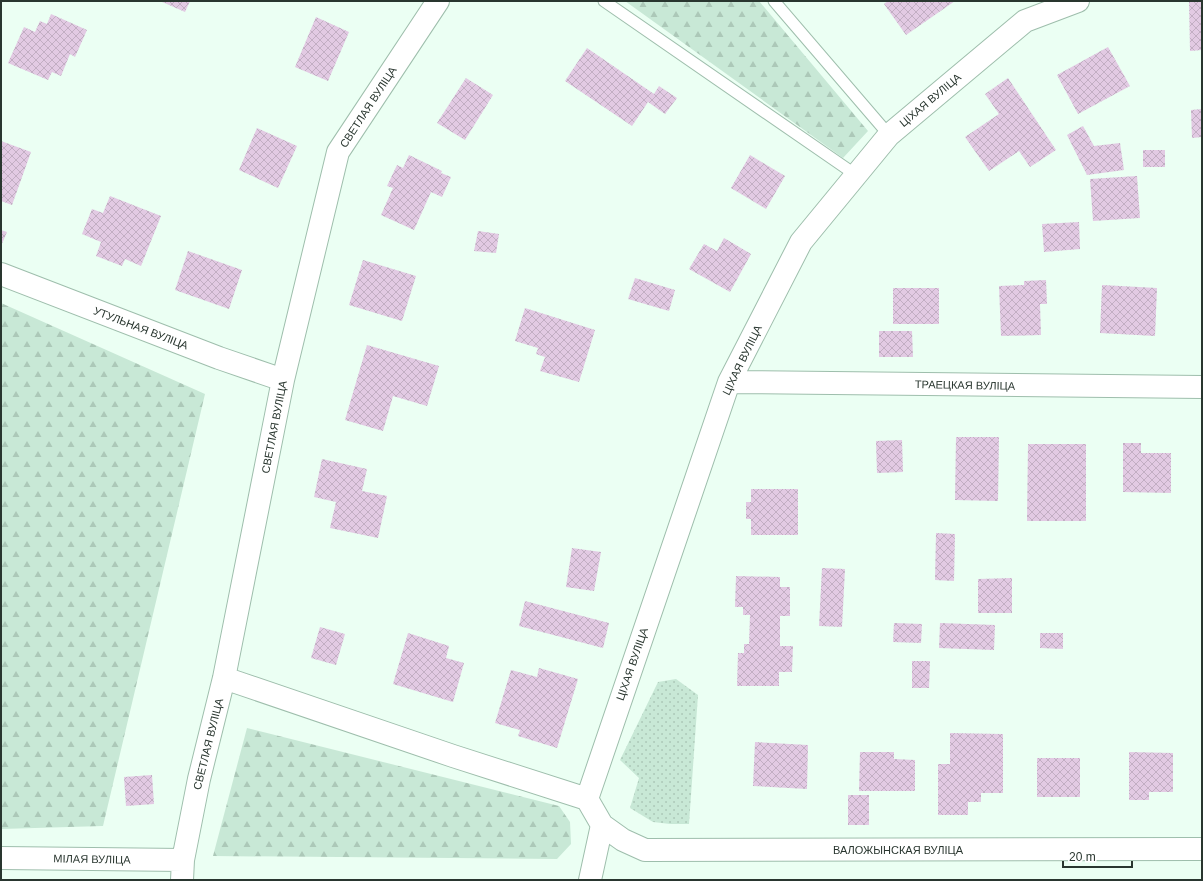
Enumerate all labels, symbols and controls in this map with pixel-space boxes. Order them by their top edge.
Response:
street label: СВЕТЛАЯ ВУЛІЦА [337,64,399,150]
street label: ЦІХАЯ ВУЛІЦА [897,70,964,129]
street label: УТУЛЬНАЯ ВУЛІЦА [92,304,191,352]
street label: ЦІХАЯ ВУЛІЦА [720,323,764,397]
street label: ТРАЕЦКАЯ ВУЛІЦА [915,378,1016,392]
street label: СВЕТЛАЯ ВУЛІЦА [259,379,289,474]
street label: ЦІХАЯ ВУЛІЦА [614,625,650,702]
street label: СВЕТЛАЯ ВУЛІЦА [191,696,225,791]
scale bar [1063,843,1132,869]
street label: ВАЛОЖЫНСКАЯ ВУЛІЦА [833,844,964,856]
text: 20 m [1069,850,1096,864]
street label: МІЛАЯ ВУЛІЦА [53,852,131,866]

